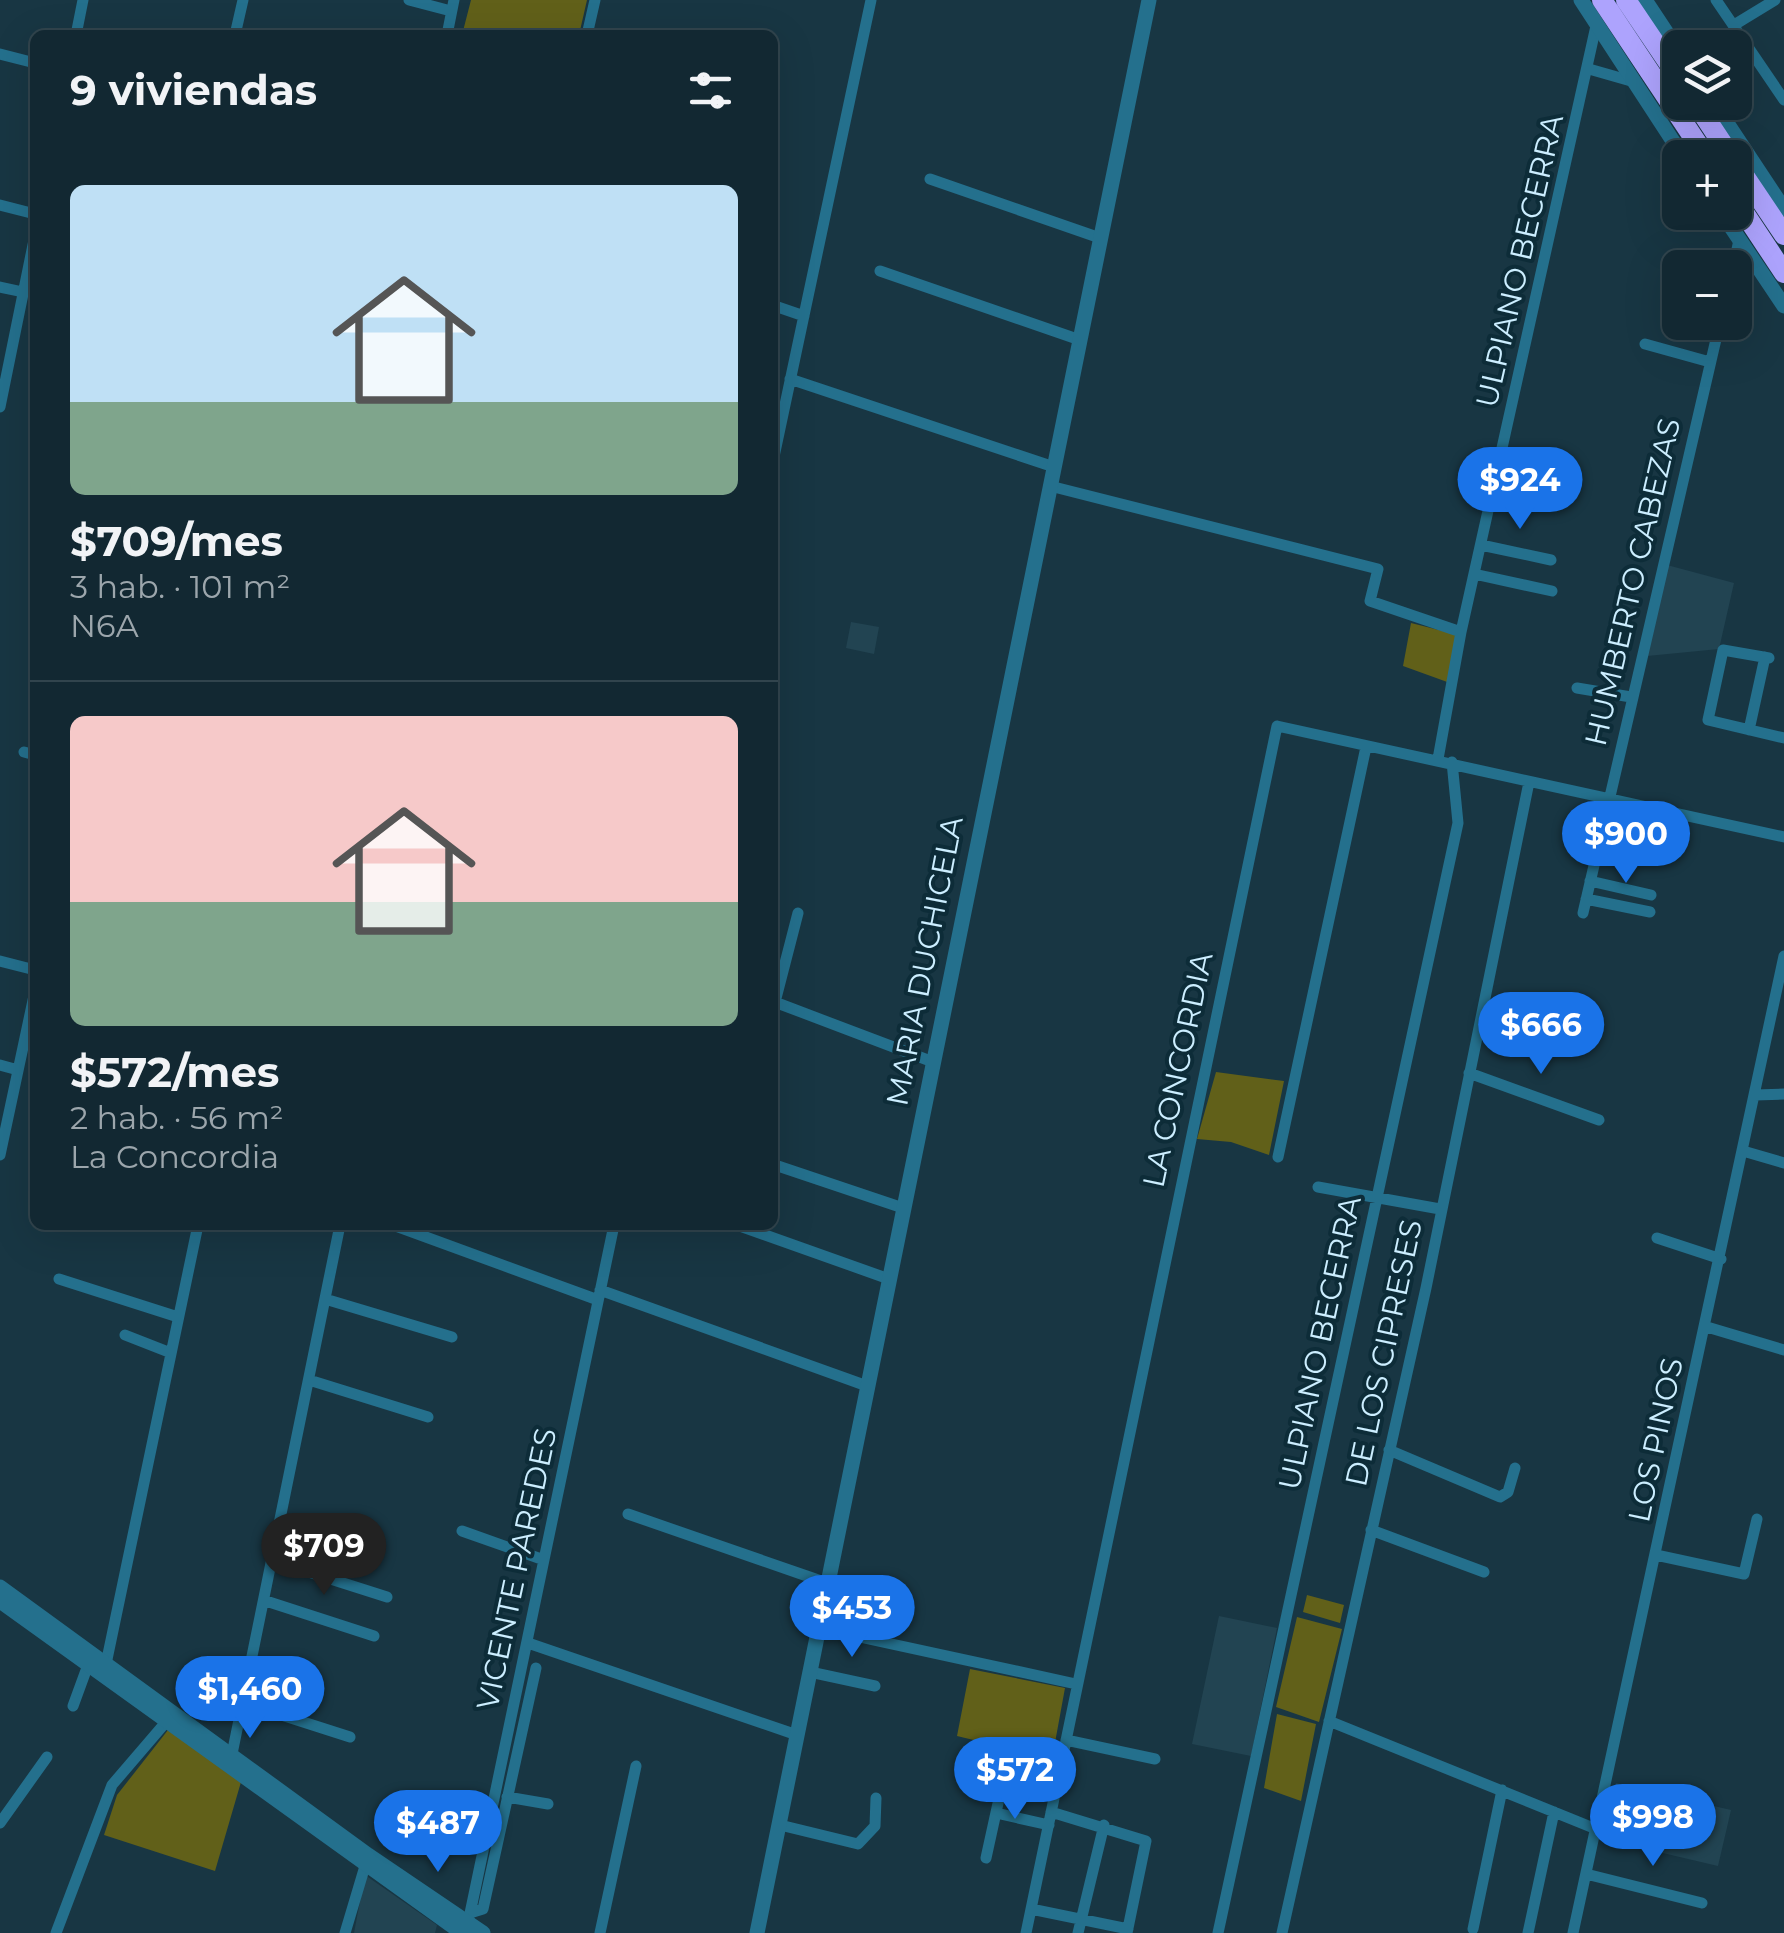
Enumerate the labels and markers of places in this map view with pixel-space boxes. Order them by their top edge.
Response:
pin: $924 [1461,447,1579,532]
pin: $900 [1567,801,1685,886]
pin: $666 [1482,992,1600,1077]
pin: $709 [265,1513,383,1598]
pin: $453 [793,1575,911,1660]
pin: $1,460 [169,1656,331,1741]
pin: $572 [956,1737,1074,1822]
pin: $998 [1594,1784,1712,1869]
pin: $487 [379,1790,497,1875]

